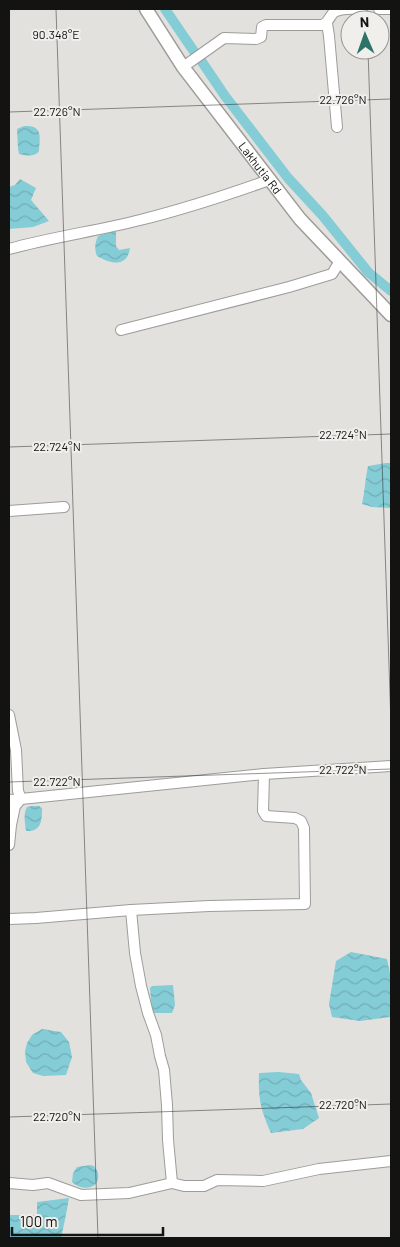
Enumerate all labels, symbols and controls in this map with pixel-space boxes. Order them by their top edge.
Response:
north arrow [340,10,390,60]
text: N [360,13,369,30]
text: 90.348°E [32,27,80,41]
text: 22.726°N [319,92,367,106]
text: 22.726°N [33,104,81,118]
street label: Lakhutia Rd [236,139,285,197]
text: 22.724°N [319,427,367,441]
text: 22.724°N [33,439,81,453]
text: 22.722°N [319,762,367,776]
text: 22.722°N [33,774,81,788]
text: 22.720°N [319,1097,367,1111]
text: 22.720°N [33,1109,81,1123]
scale bar [12,1204,164,1236]
text: 100 m [20,1212,58,1230]

